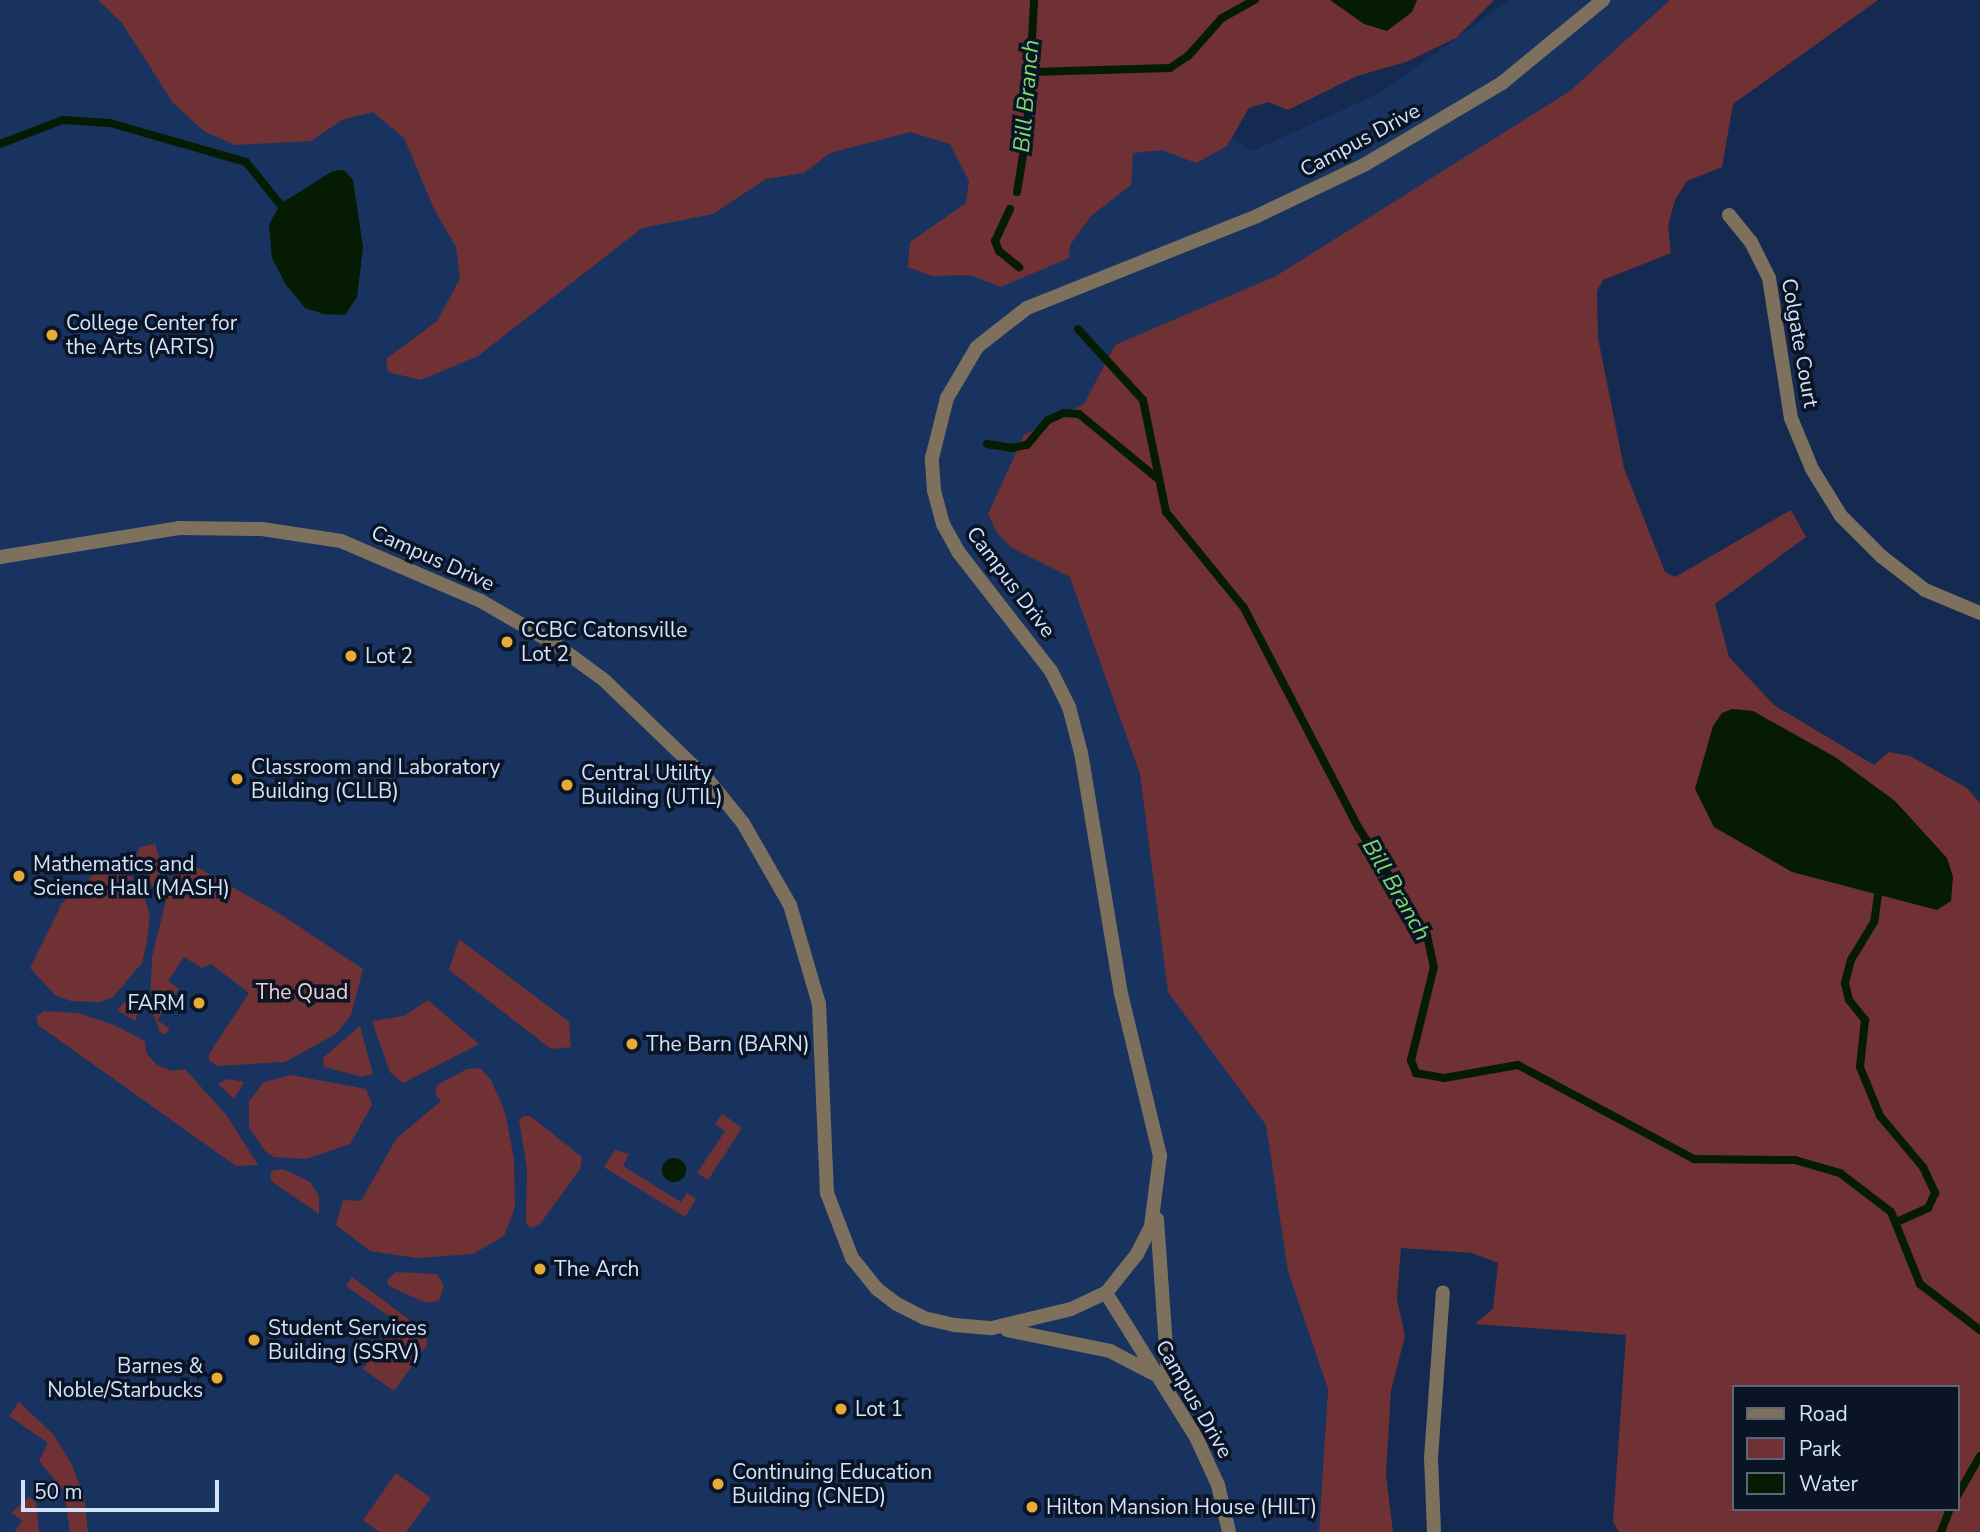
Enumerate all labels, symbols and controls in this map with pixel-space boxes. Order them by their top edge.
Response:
water label: Bill Branch [1008,38,1046,154]
street label: Campus Drive [1296,98,1424,182]
street label: Colgate Court [1776,276,1824,410]
place label: College Center for the Arts (ARTS) [66,310,237,360]
marker: College Center for the Arts (ARTS) [44,327,60,343]
street label: Campus Drive [367,520,499,596]
street label: Campus Drive [961,522,1061,642]
place label: CCBC Catonsville Lot 2 [521,617,687,667]
marker: CCBC Catonsville Lot 2 [499,634,515,650]
place label: Lot 2 [365,643,413,669]
marker: Lot 2 [343,648,359,664]
place label: Classroom and Laboratory Building (CLLB) [251,754,500,804]
place label: Central Utility Building (UTIL) [581,760,723,810]
marker: Classroom and Laboratory Building (CLLB) [229,771,245,787]
marker: Central Utility Building (UTIL) [559,777,575,793]
water label: Bill Branch [1356,834,1436,946]
place label: Mathematics and Science Hall (MASH) [33,851,230,901]
marker: Mathematics and Science Hall (MASH) [11,868,27,884]
park label: The Quad [256,979,348,1005]
place label: FARM [127,990,185,1016]
marker: FARM [191,995,207,1011]
place label: The Barn (BARN) [646,1031,810,1057]
marker: The Barn (BARN) [624,1036,640,1052]
place label: The Arch [554,1256,639,1282]
marker: The Arch [532,1261,548,1277]
place label: Student Services Building (SSRV) [268,1315,427,1365]
marker: Student Services Building (SSRV) [246,1332,262,1348]
street label: Campus Drive [1150,1335,1238,1463]
place label: Barnes & Noble/Starbucks [47,1353,203,1403]
marker: Barnes & Noble/Starbucks [209,1370,225,1386]
legend [1731,1385,1959,1511]
place label: Lot 1 [855,1396,903,1422]
text: Road [1799,1400,1848,1428]
marker: Lot 1 [833,1401,849,1417]
text: Park [1799,1435,1841,1463]
place label: Continuing Education Building (CNED) [732,1459,932,1509]
scale bar [24,1466,222,1510]
text: Water [1799,1470,1858,1498]
marker: Continuing Education Building (CNED) [710,1476,726,1492]
text: 50 m [34,1478,83,1506]
place label: Hilton Mansion House (HILT) [1046,1494,1317,1520]
marker: Hilton Mansion House (HILT) [1024,1499,1040,1515]

